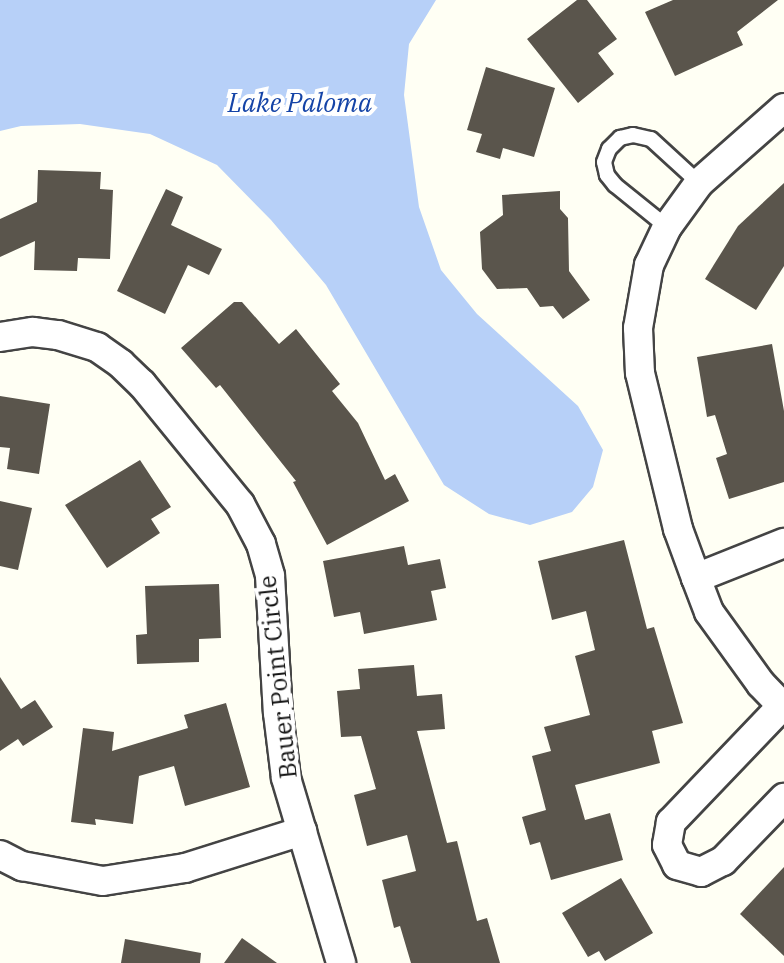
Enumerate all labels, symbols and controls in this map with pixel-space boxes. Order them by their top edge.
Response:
water label: Lake Paloma [228,87,372,119]
street label: Bauer Point Circle [253,574,303,780]

